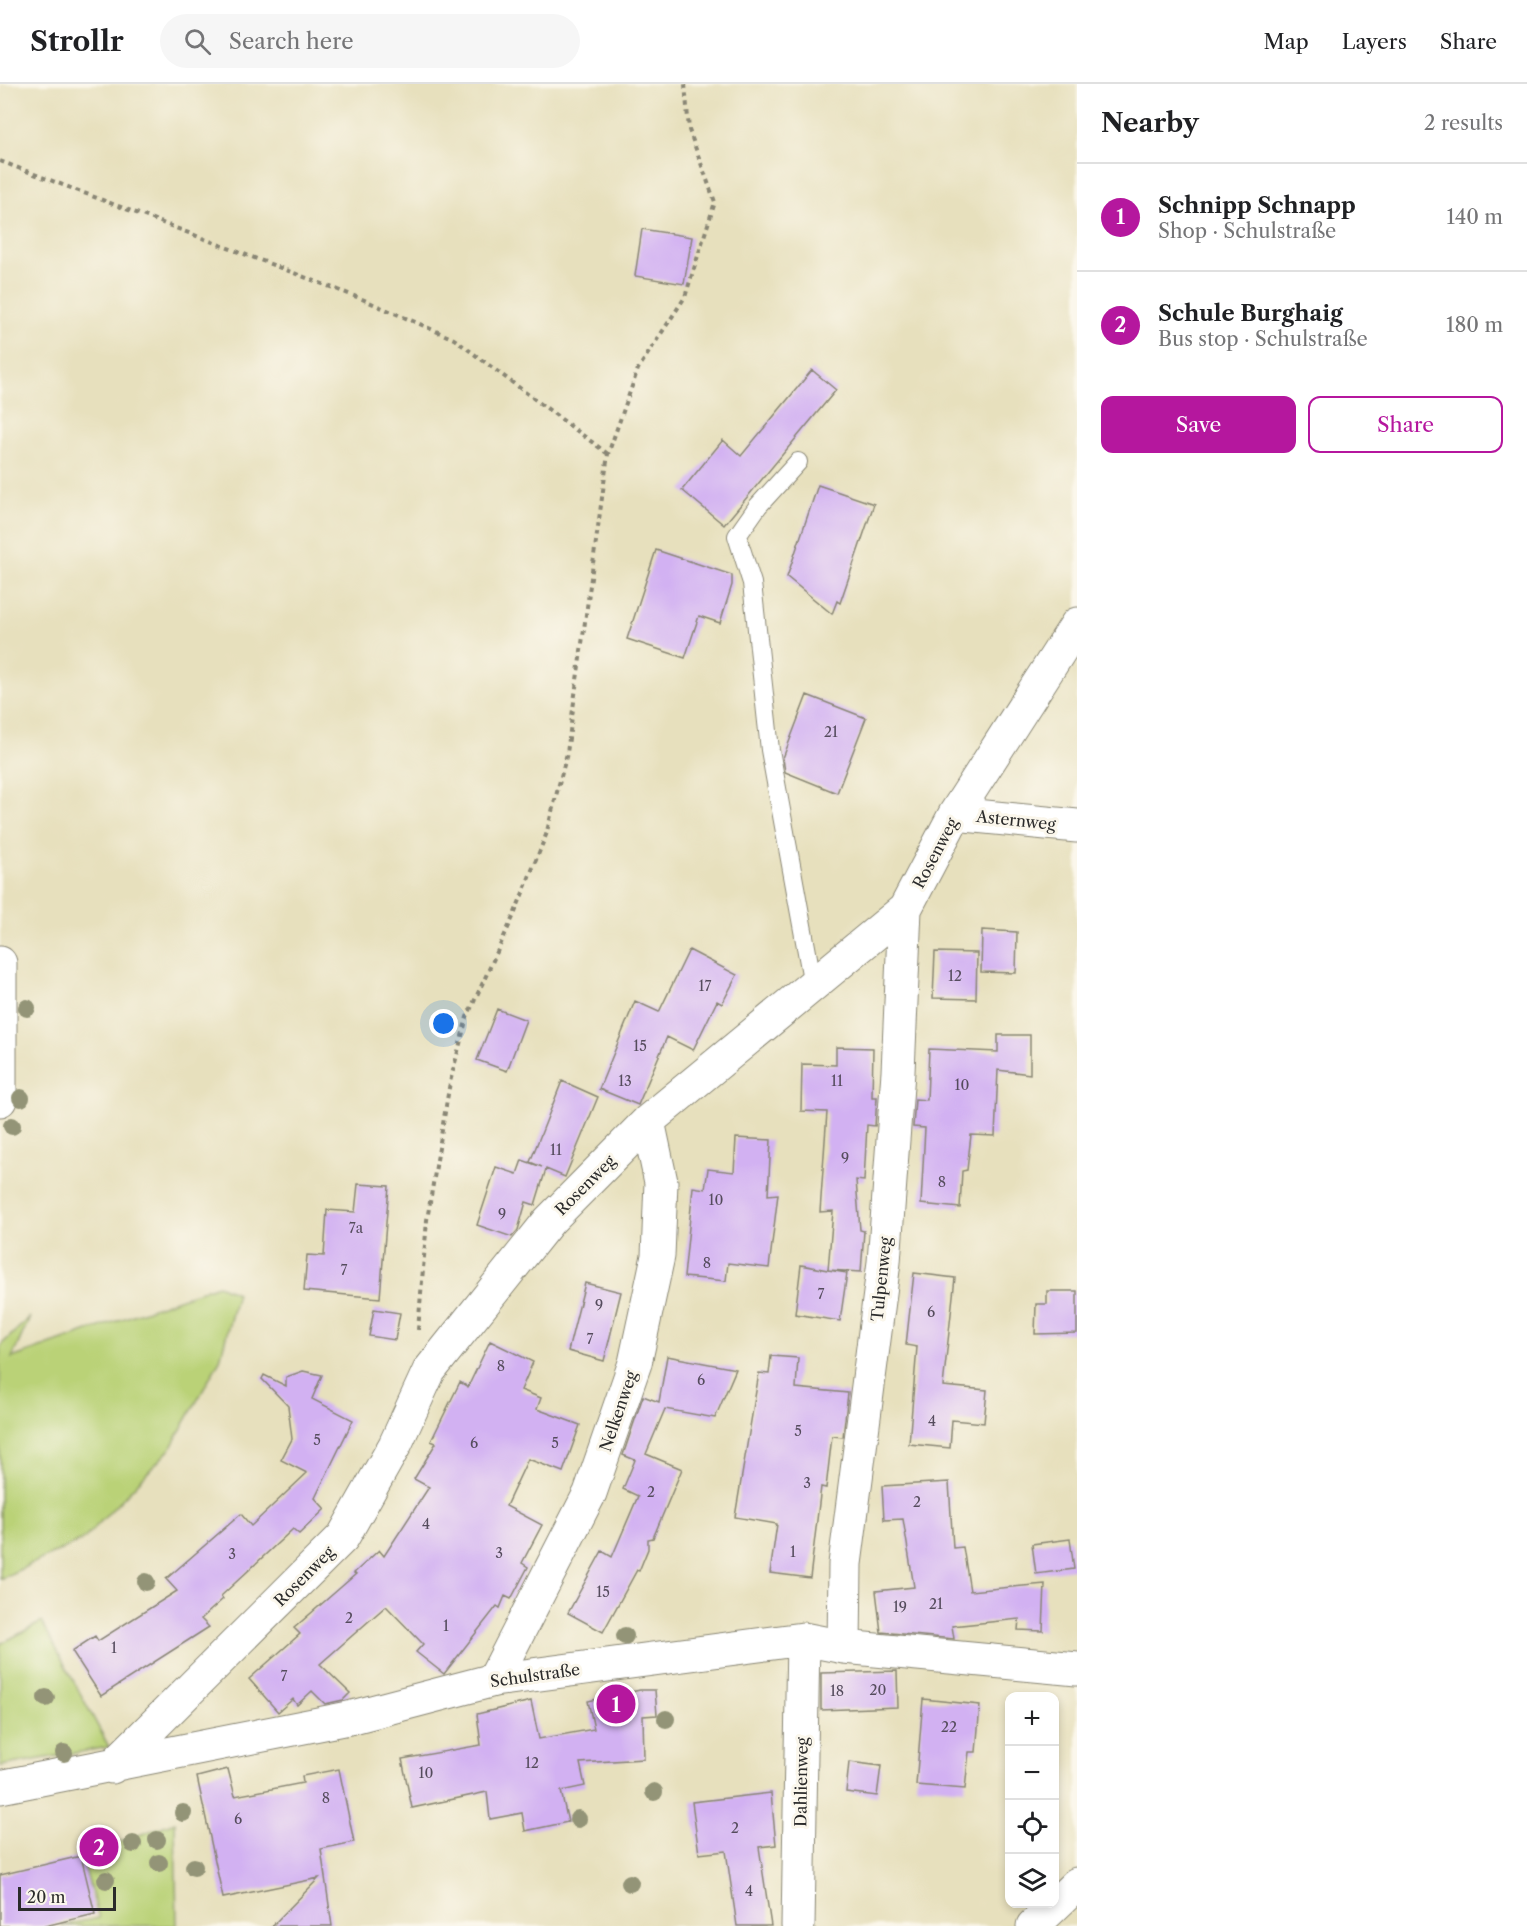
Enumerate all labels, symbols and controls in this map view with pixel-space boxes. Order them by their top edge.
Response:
search box [160,14,580,68]
text: Strollr [30,24,124,58]
icon: search [181,25,214,58]
text: Search here [229,28,353,55]
text: Map [1264,29,1309,54]
text: Layers [1342,29,1407,54]
text: Share [1440,29,1497,54]
text: Nearby [1101,107,1199,139]
text: 2 results [1424,111,1503,135]
text: Schnipp Schnapp [1158,192,1356,219]
text: 1 [1116,205,1125,229]
text: 140 m [1446,205,1503,229]
text: Shop · Schulstraße [1158,219,1336,243]
text: Schule Burghaig [1158,300,1343,327]
text: 2 [1115,313,1126,337]
text: 180 m [1446,313,1503,337]
text: Bus stop · Schulstraße [1158,327,1368,351]
button: Save [1101,396,1296,453]
button: Share [1308,396,1503,453]
house number: 21 [824,723,838,741]
street label: Asternweg [974,806,1057,834]
street label: Rosenweg [908,814,962,892]
house number: 12 [948,967,962,985]
house number: 17 [699,977,711,995]
your location [429,1009,458,1038]
house number: 15 [633,1037,647,1055]
house number: 13 [618,1072,632,1090]
house number: 11 [831,1072,843,1090]
house number: 10 [955,1076,969,1094]
house number: 11 [550,1141,562,1159]
house number: 9 [841,1149,849,1167]
street label: Rosenweg [551,1150,620,1219]
house number: 8 [938,1173,946,1191]
house number: 10 [709,1191,723,1209]
house number: 9 [498,1205,506,1223]
house number: 7a [349,1219,364,1237]
street label: Tulpenweg [867,1235,895,1322]
house number: 8 [703,1254,711,1272]
house number: 7 [341,1261,348,1279]
house number: 7 [818,1285,825,1303]
house number: 9 [595,1296,603,1314]
house number: 6 [927,1303,935,1321]
house number: 7 [587,1330,594,1348]
house number: 8 [497,1357,505,1375]
street label: Nelkenweg [595,1368,641,1454]
house number: 6 [697,1371,705,1389]
house number: 4 [928,1412,936,1430]
house number: 5 [794,1422,802,1440]
house number: 5 [313,1431,321,1449]
house number: 6 [470,1434,478,1452]
house number: 5 [551,1434,559,1452]
house number: 3 [803,1474,811,1492]
house number: 2 [647,1483,655,1501]
house number: 2 [913,1493,921,1511]
house number: 4 [422,1515,430,1533]
street label: Rosenweg [270,1541,339,1610]
house number: 1 [790,1543,796,1561]
house number: 3 [495,1544,503,1562]
house number: 3 [228,1545,236,1563]
house number: 15 [596,1583,610,1601]
house number: 21 [929,1595,943,1613]
house number: 19 [893,1598,907,1616]
house number: 2 [345,1609,353,1627]
house number: 1 [443,1617,449,1635]
house number: 1 [111,1639,117,1657]
street label: Schulstraße [489,1659,581,1691]
house number: 7 [281,1667,288,1685]
house number: 20 [870,1681,887,1699]
pin: 1 [596,1682,636,1726]
house number: 18 [830,1682,844,1700]
map controls [1005,1692,1059,1908]
button: + [1005,1692,1059,1746]
house number: 22 [941,1718,957,1736]
street label: Dahlienweg [790,1736,812,1827]
button: − [1005,1746,1059,1800]
house number: 12 [525,1754,539,1772]
house number: 10 [419,1764,433,1782]
house number: 8 [322,1789,330,1807]
button: locate [1005,1800,1059,1854]
house number: 6 [234,1810,242,1828]
house number: 2 [731,1819,739,1837]
pin: 2 [80,1824,118,1870]
button: layers [1005,1854,1059,1908]
house number: 4 [745,1882,753,1900]
scale bar [18,1884,116,1912]
text: 20 m [27,1887,66,1907]

